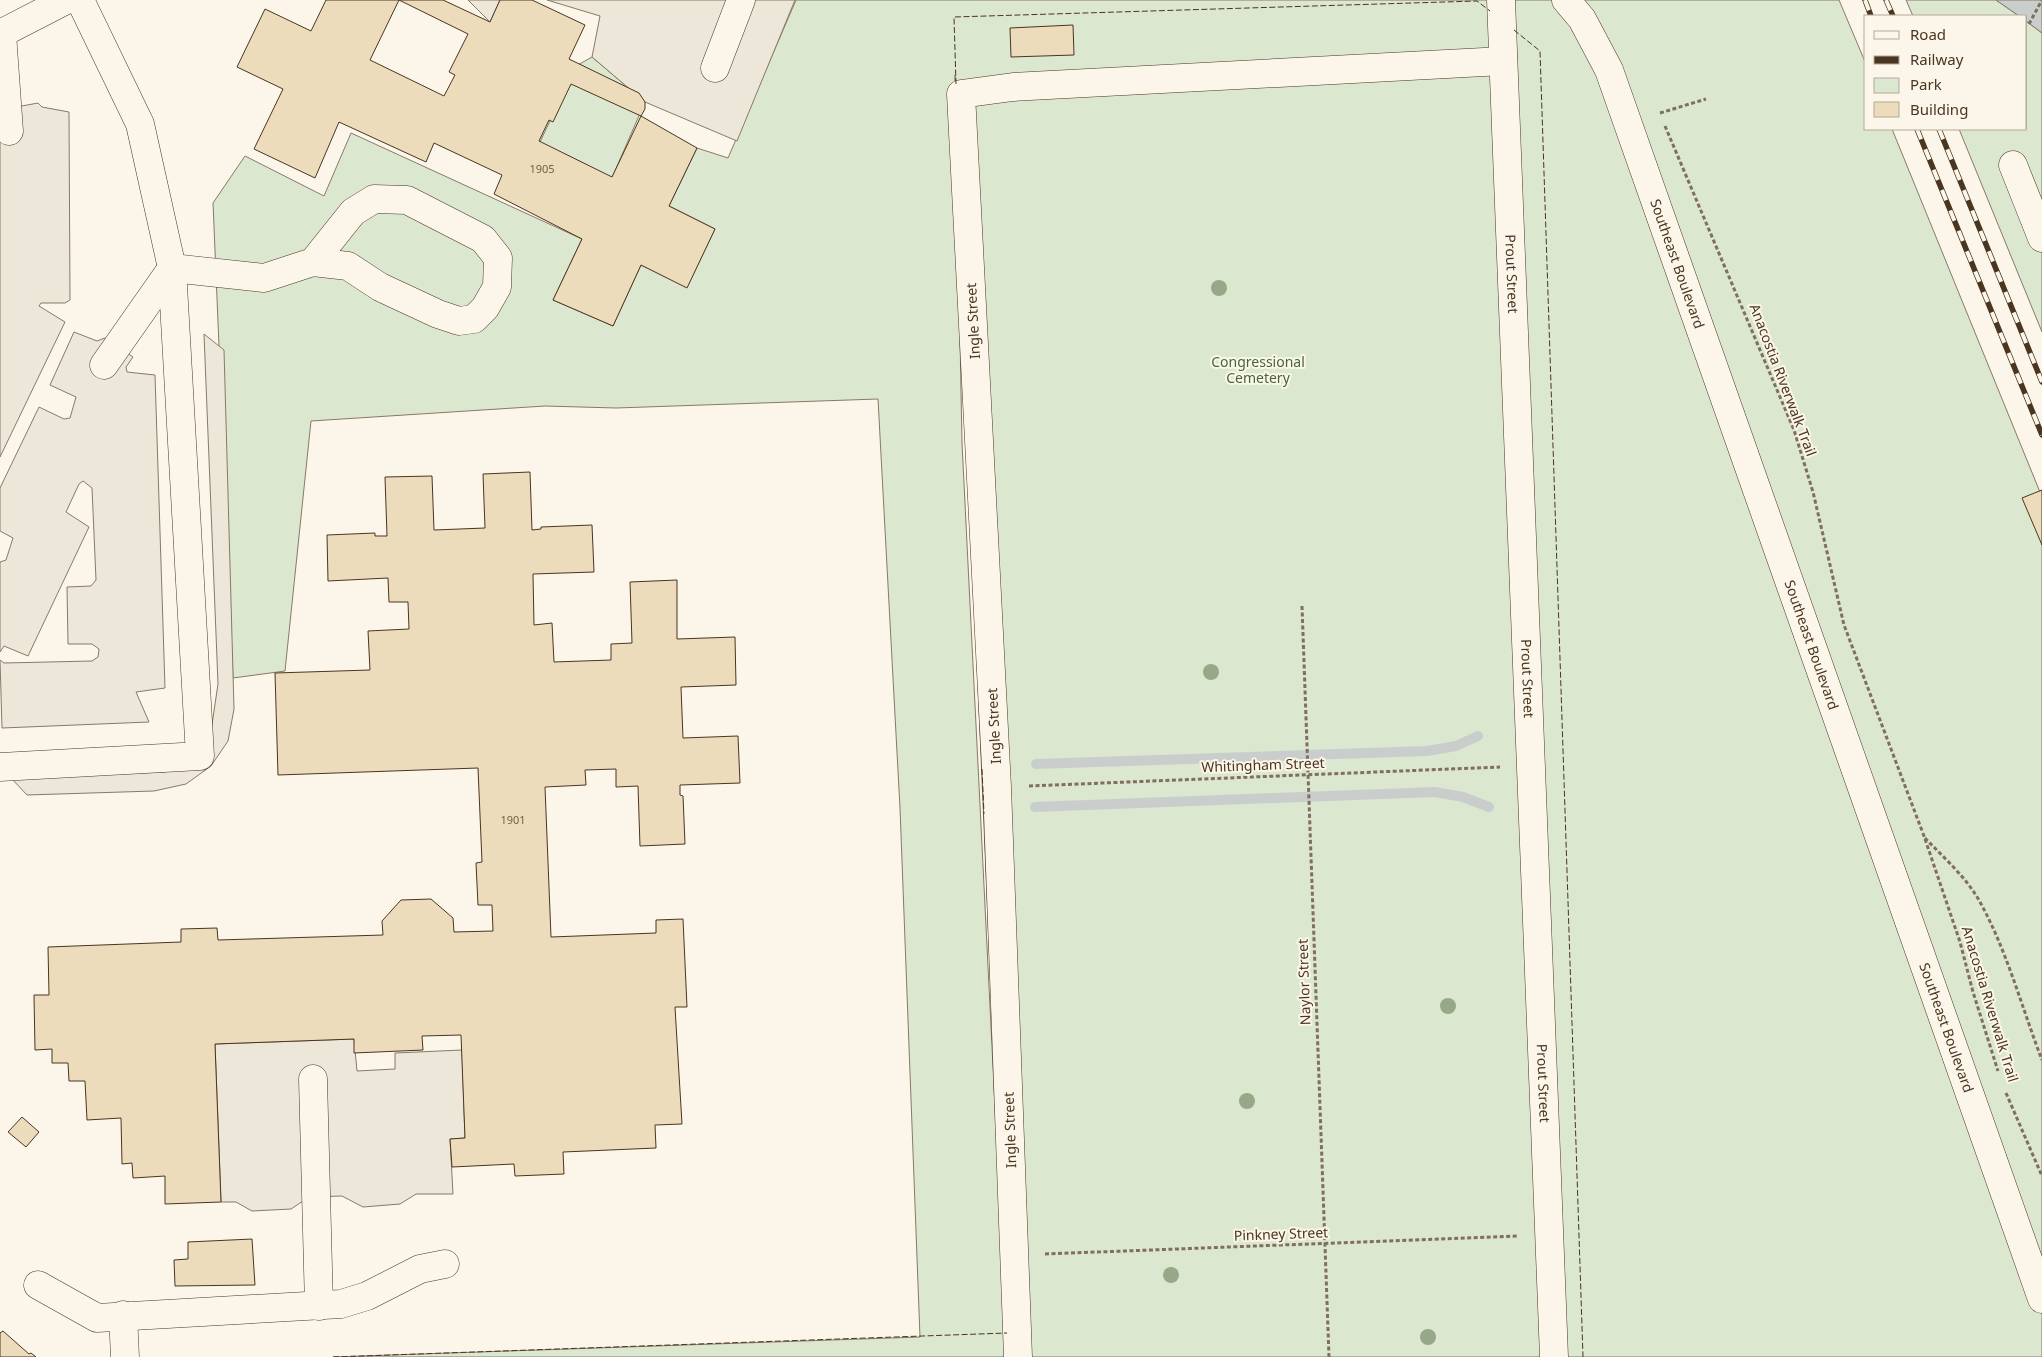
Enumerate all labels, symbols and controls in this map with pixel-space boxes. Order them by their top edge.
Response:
legend [1864,15,2027,130]
text: Road [1910,24,1946,44]
text: Railway [1910,49,1964,69]
text: Park [1910,74,1942,94]
text: Building [1910,99,1968,119]
house number: 1905 [529,161,555,176]
street label: Southeast Boulevard [1646,196,1709,331]
street label: Prout Street [1501,234,1523,314]
street label: Ingle Street [961,282,984,360]
street label: Anacostia Riverwalk Trail [1746,301,1821,459]
park label: Congressional Cemetery [1211,352,1305,387]
street label: Southeast Boulevard [1780,577,1844,712]
street label: Prout Street [1517,639,1539,718]
street label: Ingle Street [982,687,1005,765]
street label: Whitingham Street [1201,753,1325,776]
house number: 1901 [500,812,526,827]
street label: Anacostia Riverwalk Trail [1958,924,2023,1084]
street label: Naylor Street [1293,939,1314,1025]
street label: Southeast Boulevard [1915,960,1979,1095]
street label: Prout Street [1533,1043,1555,1123]
street label: Ingle Street [999,1092,1020,1168]
street label: Pinkney Street [1234,1222,1328,1245]

